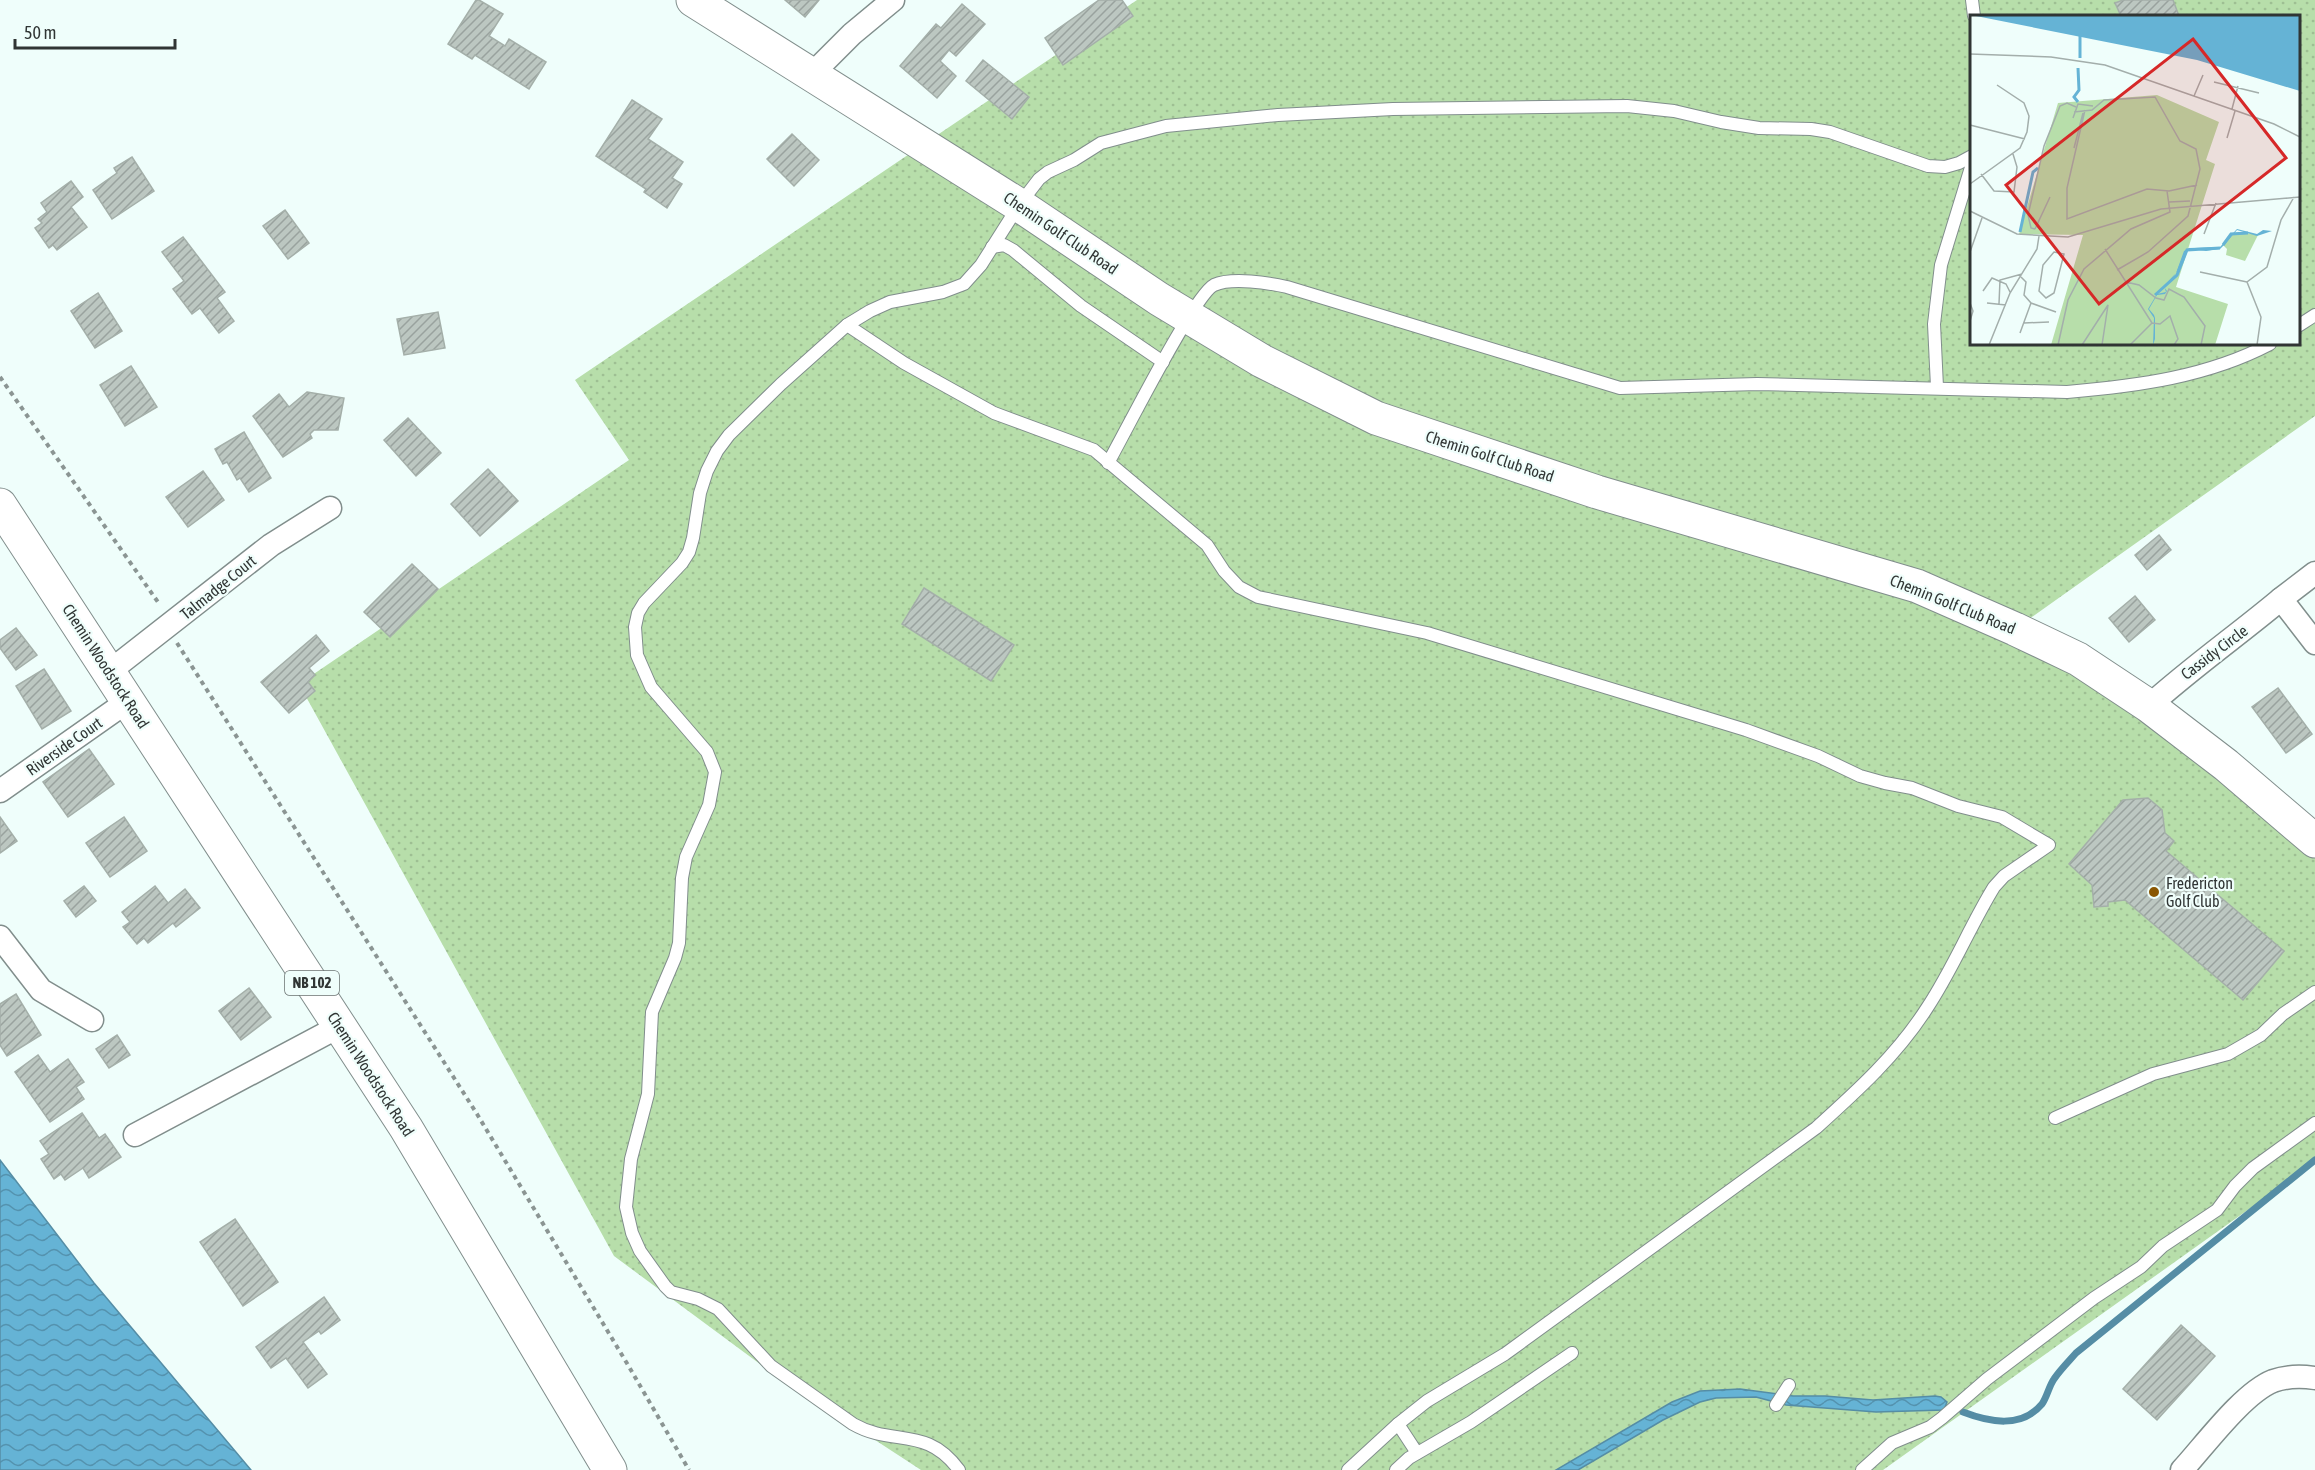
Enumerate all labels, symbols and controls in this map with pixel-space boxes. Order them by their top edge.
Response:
scale bar [15,12,176,50]
inset map [1970,15,2300,345]
text: 50 m [24,22,56,43]
street label: Chemin Golf Club Road [1001,188,1121,278]
street label: Chemin Golf Club Road [1424,427,1556,485]
street label: Talmadge Court [177,551,260,624]
street label: Chemin Golf Club Road [1888,571,2018,637]
street label: Chemin Woodstock Road [59,601,153,731]
street label: Cassidy Circle [2177,621,2252,684]
street label: Riverside Court [23,713,106,779]
place label: Fredericton Golf Club [2166,874,2233,910]
marker: Fredericton Golf Club [2147,885,2161,899]
road number: NB 102 [285,971,339,995]
street label: Chemin Woodstock Road [324,1009,418,1139]

